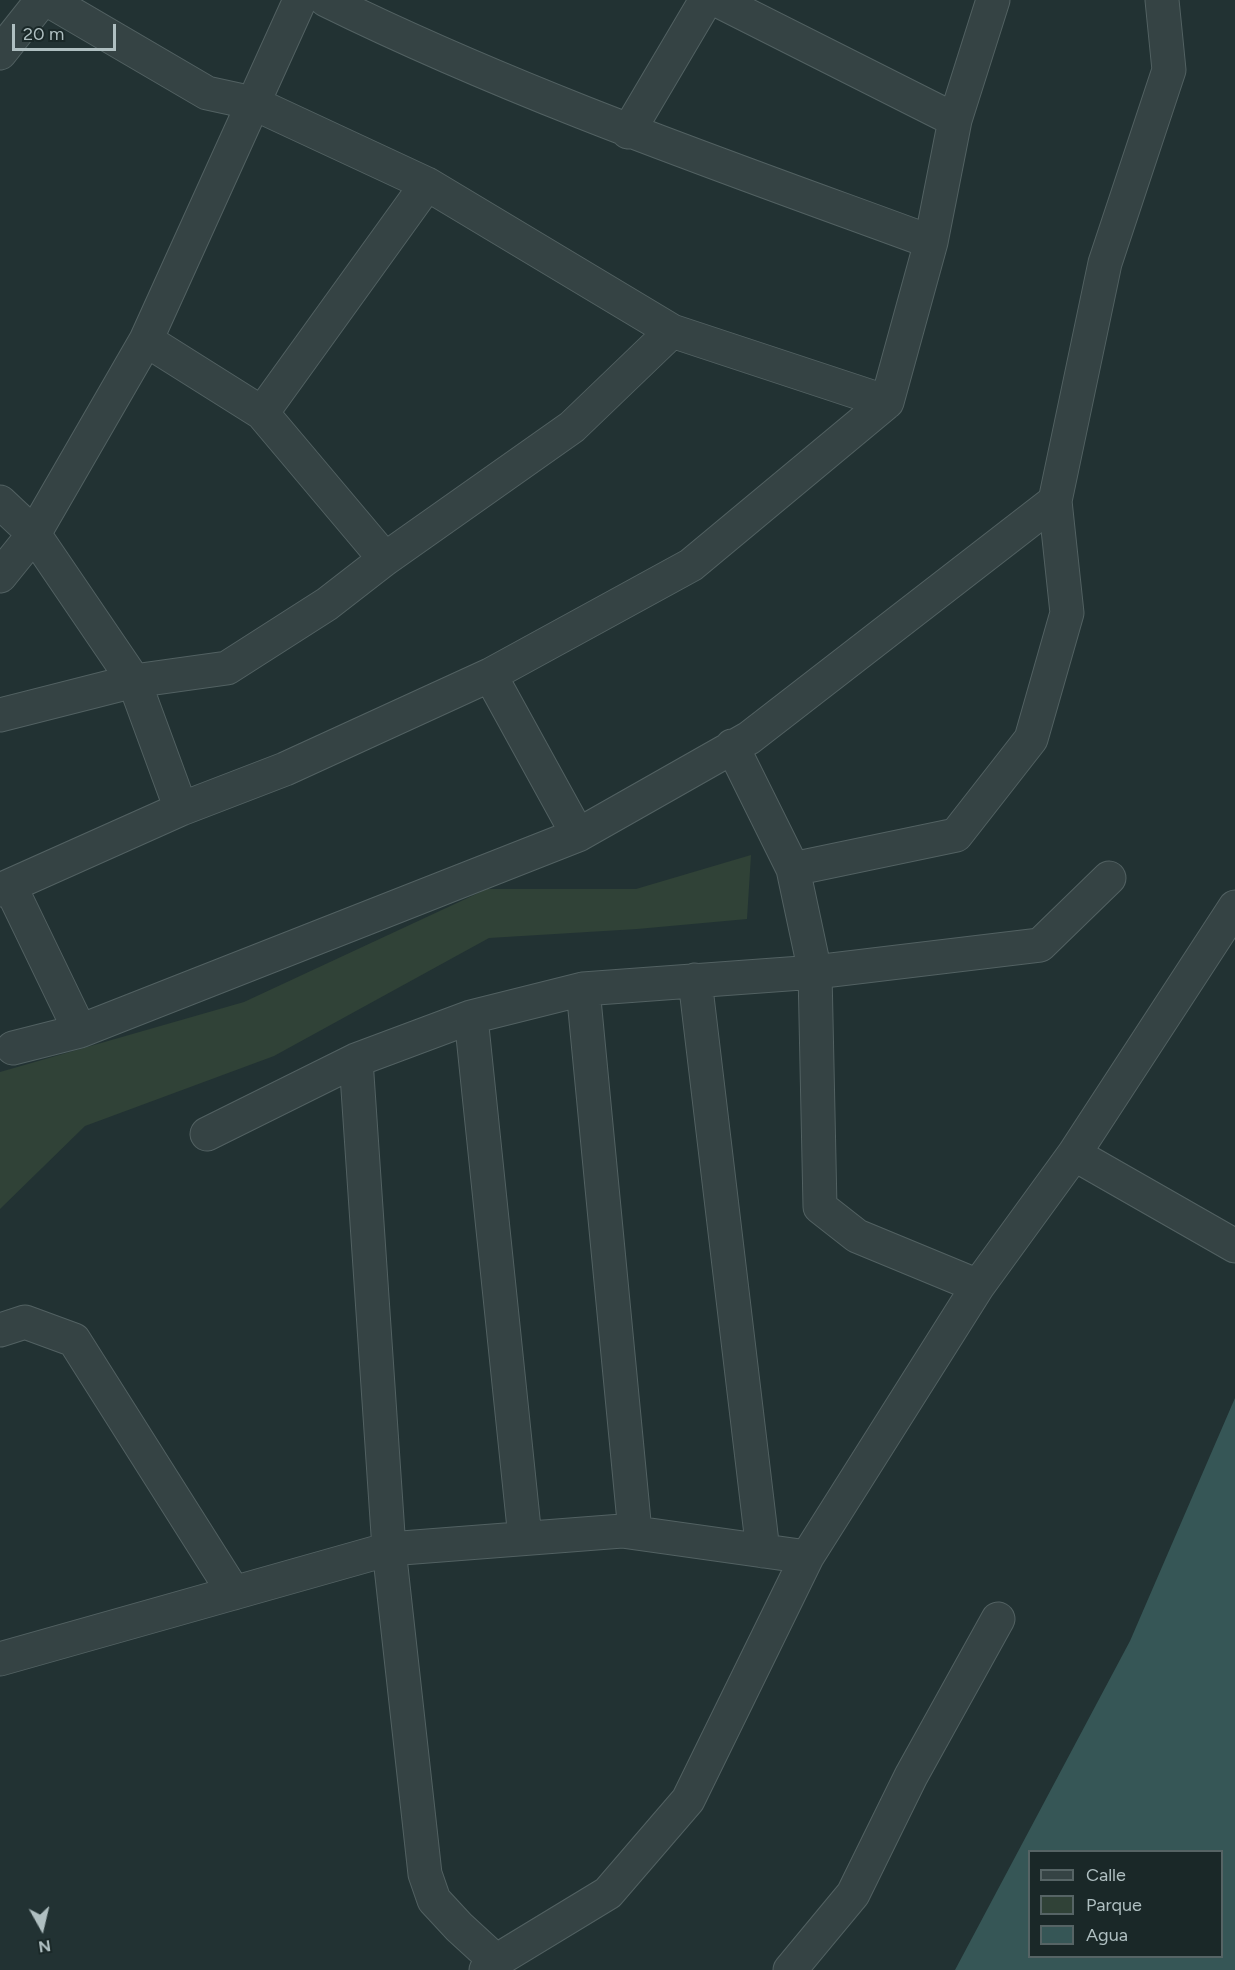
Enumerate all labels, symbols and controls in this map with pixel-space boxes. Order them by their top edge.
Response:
scale bar [15,12,118,50]
text: 20 m [23,23,64,45]
legend [1028,1850,1223,1958]
text: Calle [1086,1864,1126,1886]
text: Parque [1086,1894,1142,1916]
north arrow [12,1898,72,1958]
text: Agua [1086,1924,1128,1946]
text: N [37,1936,52,1957]

